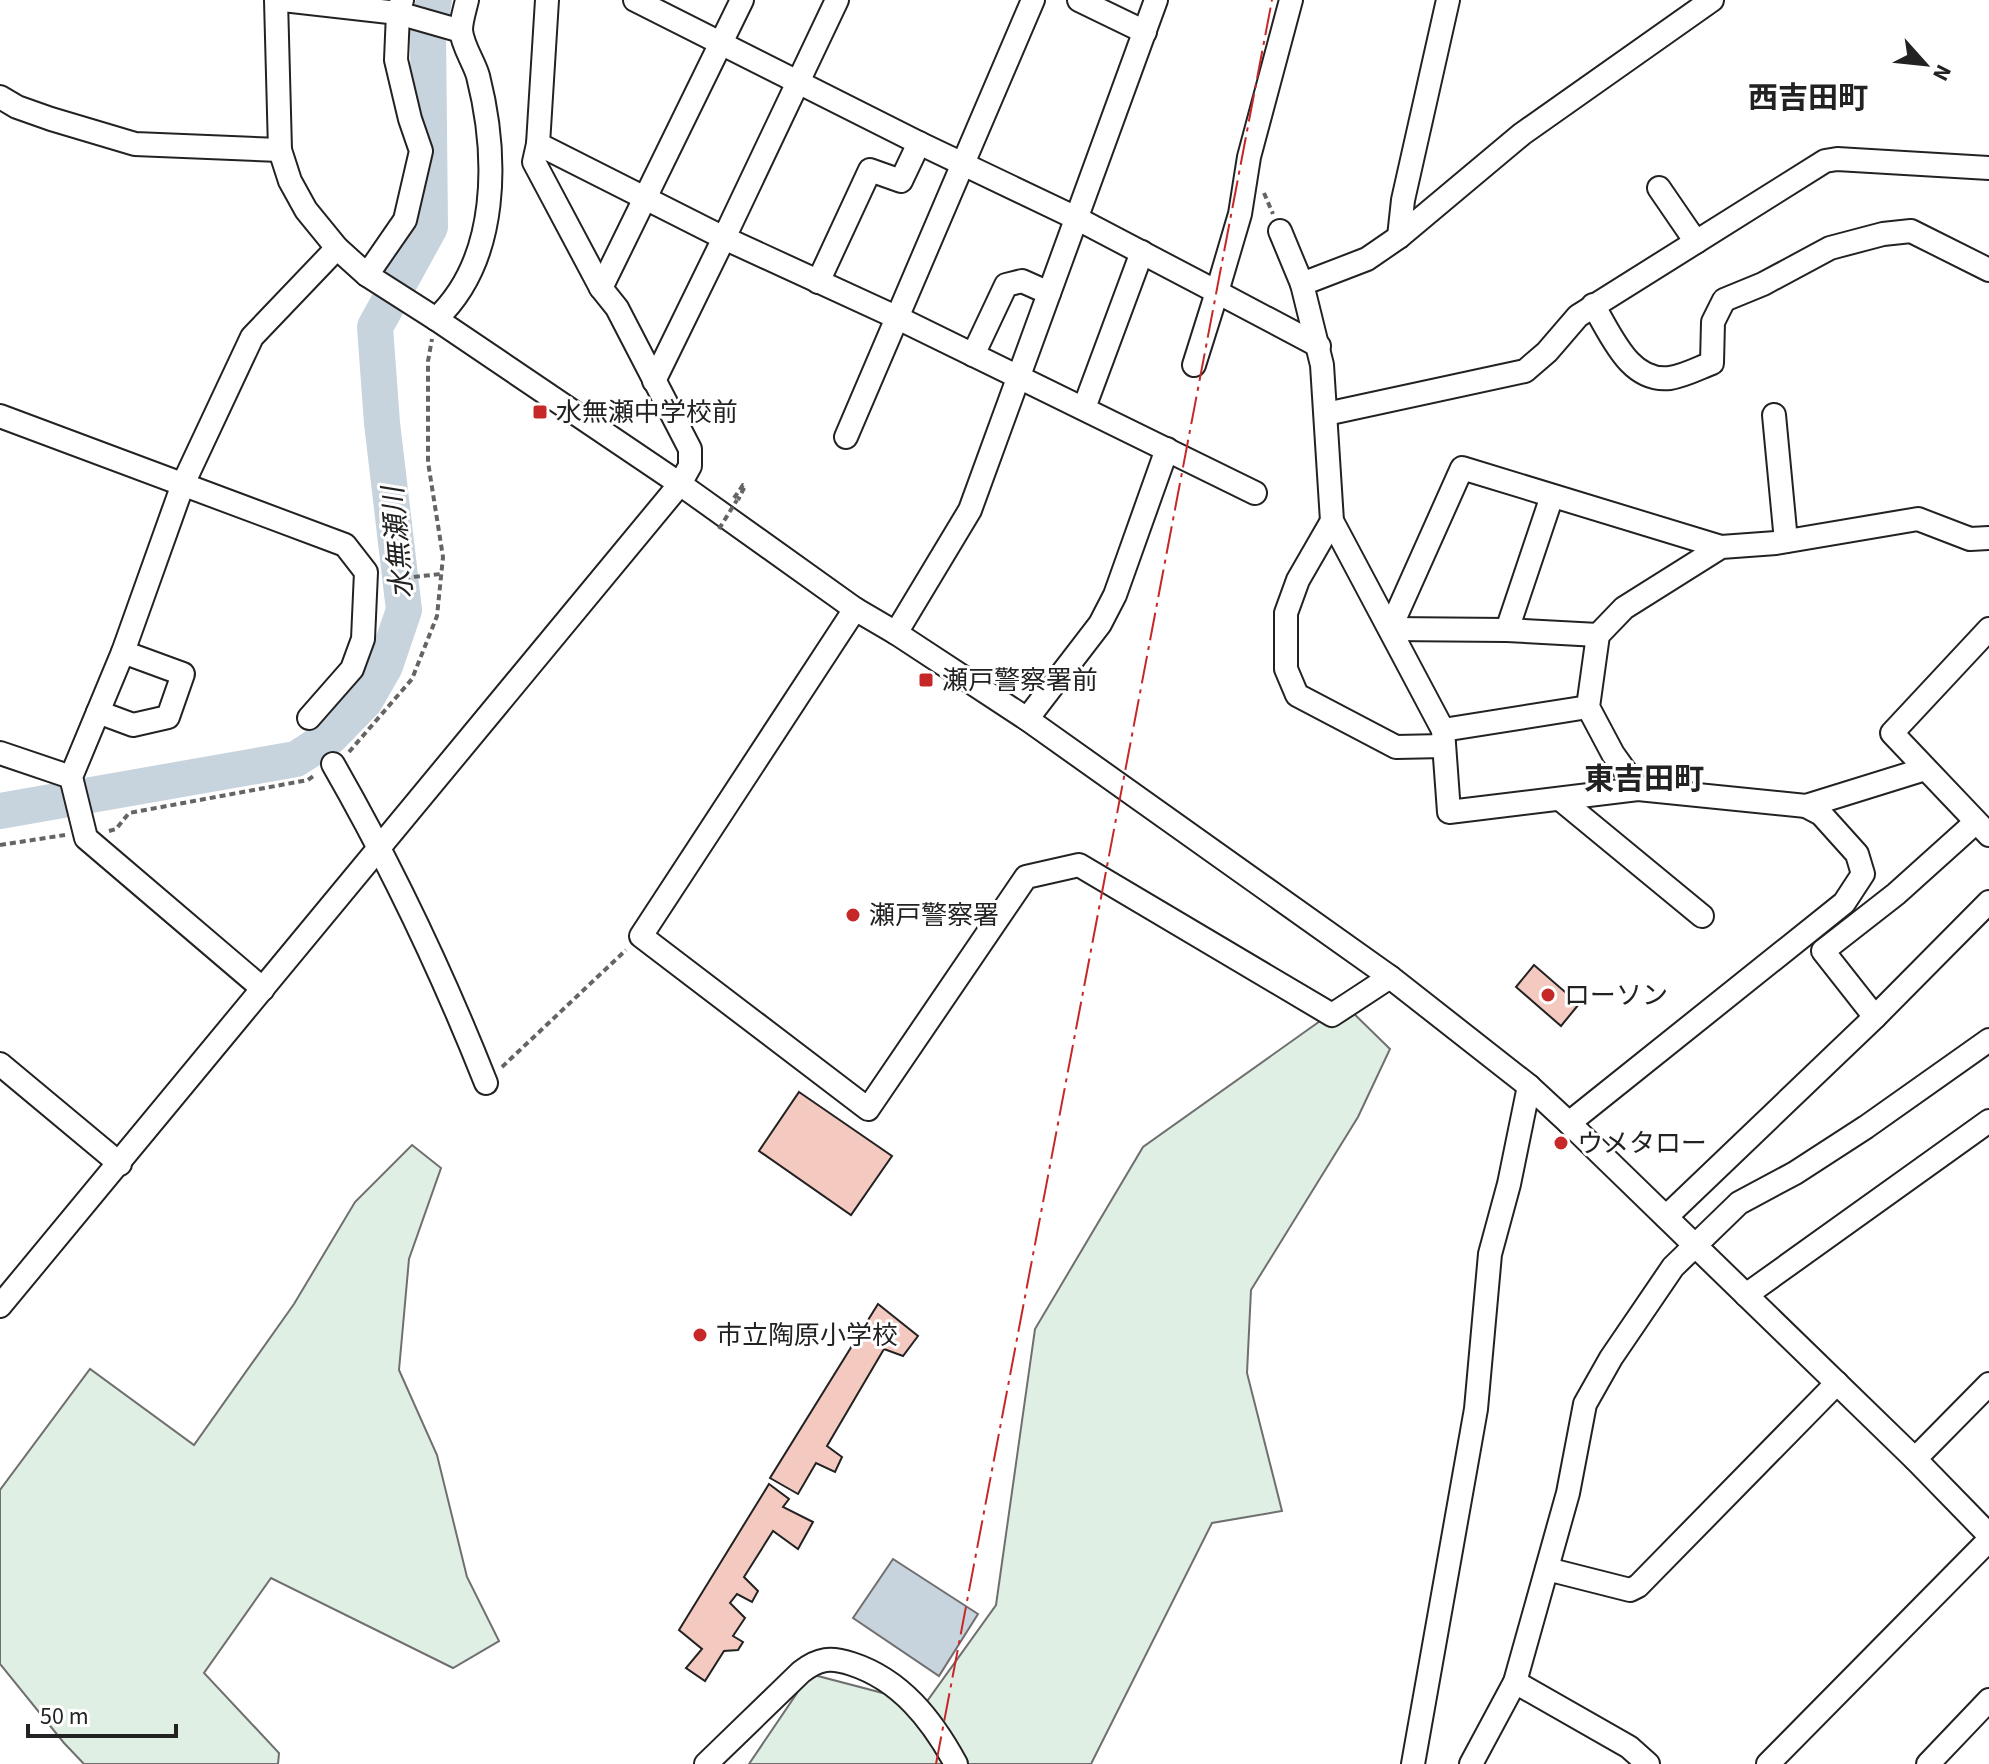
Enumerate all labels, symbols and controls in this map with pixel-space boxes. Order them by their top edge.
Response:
north arrow [1885,24,1965,104]
text: N [1924,59,1960,86]
district label: 西吉田町 [1748,77,1868,120]
place label: 水無瀬中学校前 [556,394,738,431]
marker: 水無瀬中学校前 [531,403,549,421]
water label: 水無瀬川 [373,482,423,600]
place label: 瀬戸警察署前 [942,662,1098,699]
marker: 瀬戸警察署前 [917,671,935,689]
district label: 東吉田町 [1584,758,1704,801]
place label: 瀬戸警察署 [869,897,999,934]
marker: 瀬戸警察署 [844,906,862,924]
place label: ローソン [1564,977,1668,1014]
marker: ローソン [1539,986,1557,1004]
place label: ウメタロー [1577,1125,1707,1162]
marker: ウメタロー [1552,1134,1570,1152]
place label: 市立陶原小学校 [716,1317,898,1354]
marker: 市立陶原小学校 [691,1326,709,1344]
scale bar [28,1688,176,1738]
text: 50 m [40,1699,89,1734]

